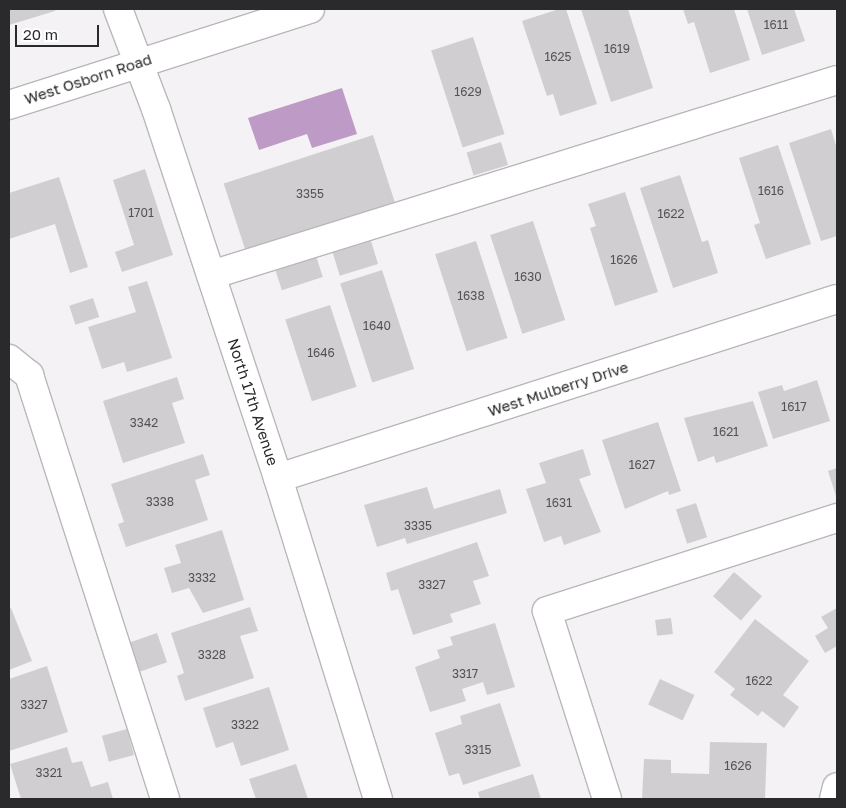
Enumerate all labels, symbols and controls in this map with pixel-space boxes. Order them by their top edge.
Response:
scale bar [18,15,101,47]
house number: 1611 [764,18,788,32]
text: 20 m [23,25,58,43]
house number: 1619 [604,42,630,56]
street label: West Osborn Road [22,50,154,108]
house number: 1625 [545,50,571,64]
house number: 1629 [454,85,482,99]
house number: 1616 [758,184,784,198]
house number: 3355 [296,187,324,201]
house number: 1701 [128,206,154,220]
house number: 1622 [658,207,684,221]
house number: 1626 [610,253,638,267]
house number: 1630 [514,270,542,284]
house number: 1638 [457,289,485,303]
house number: 1640 [363,319,391,333]
street label: North 17th Avenue [224,336,282,468]
house number: 1646 [307,346,335,360]
street label: West Mulberry Drive [486,358,630,420]
house number: 1617 [781,400,807,414]
house number: 3342 [130,416,158,430]
house number: 1621 [713,425,739,439]
house number: 1627 [629,458,655,472]
house number: 3338 [146,495,174,509]
house number: 1631 [546,496,572,510]
house number: 3335 [404,519,432,533]
house number: 3332 [188,571,216,585]
house number: 3327 [418,578,446,592]
house number: 3328 [198,648,226,662]
house number: 3317 [452,667,478,681]
house number: 1622 [746,674,772,688]
house number: 3327 [20,698,48,712]
house number: 3322 [231,718,259,732]
house number: 3315 [465,743,491,757]
house number: 1626 [724,759,752,773]
house number: 3321 [36,766,62,780]

